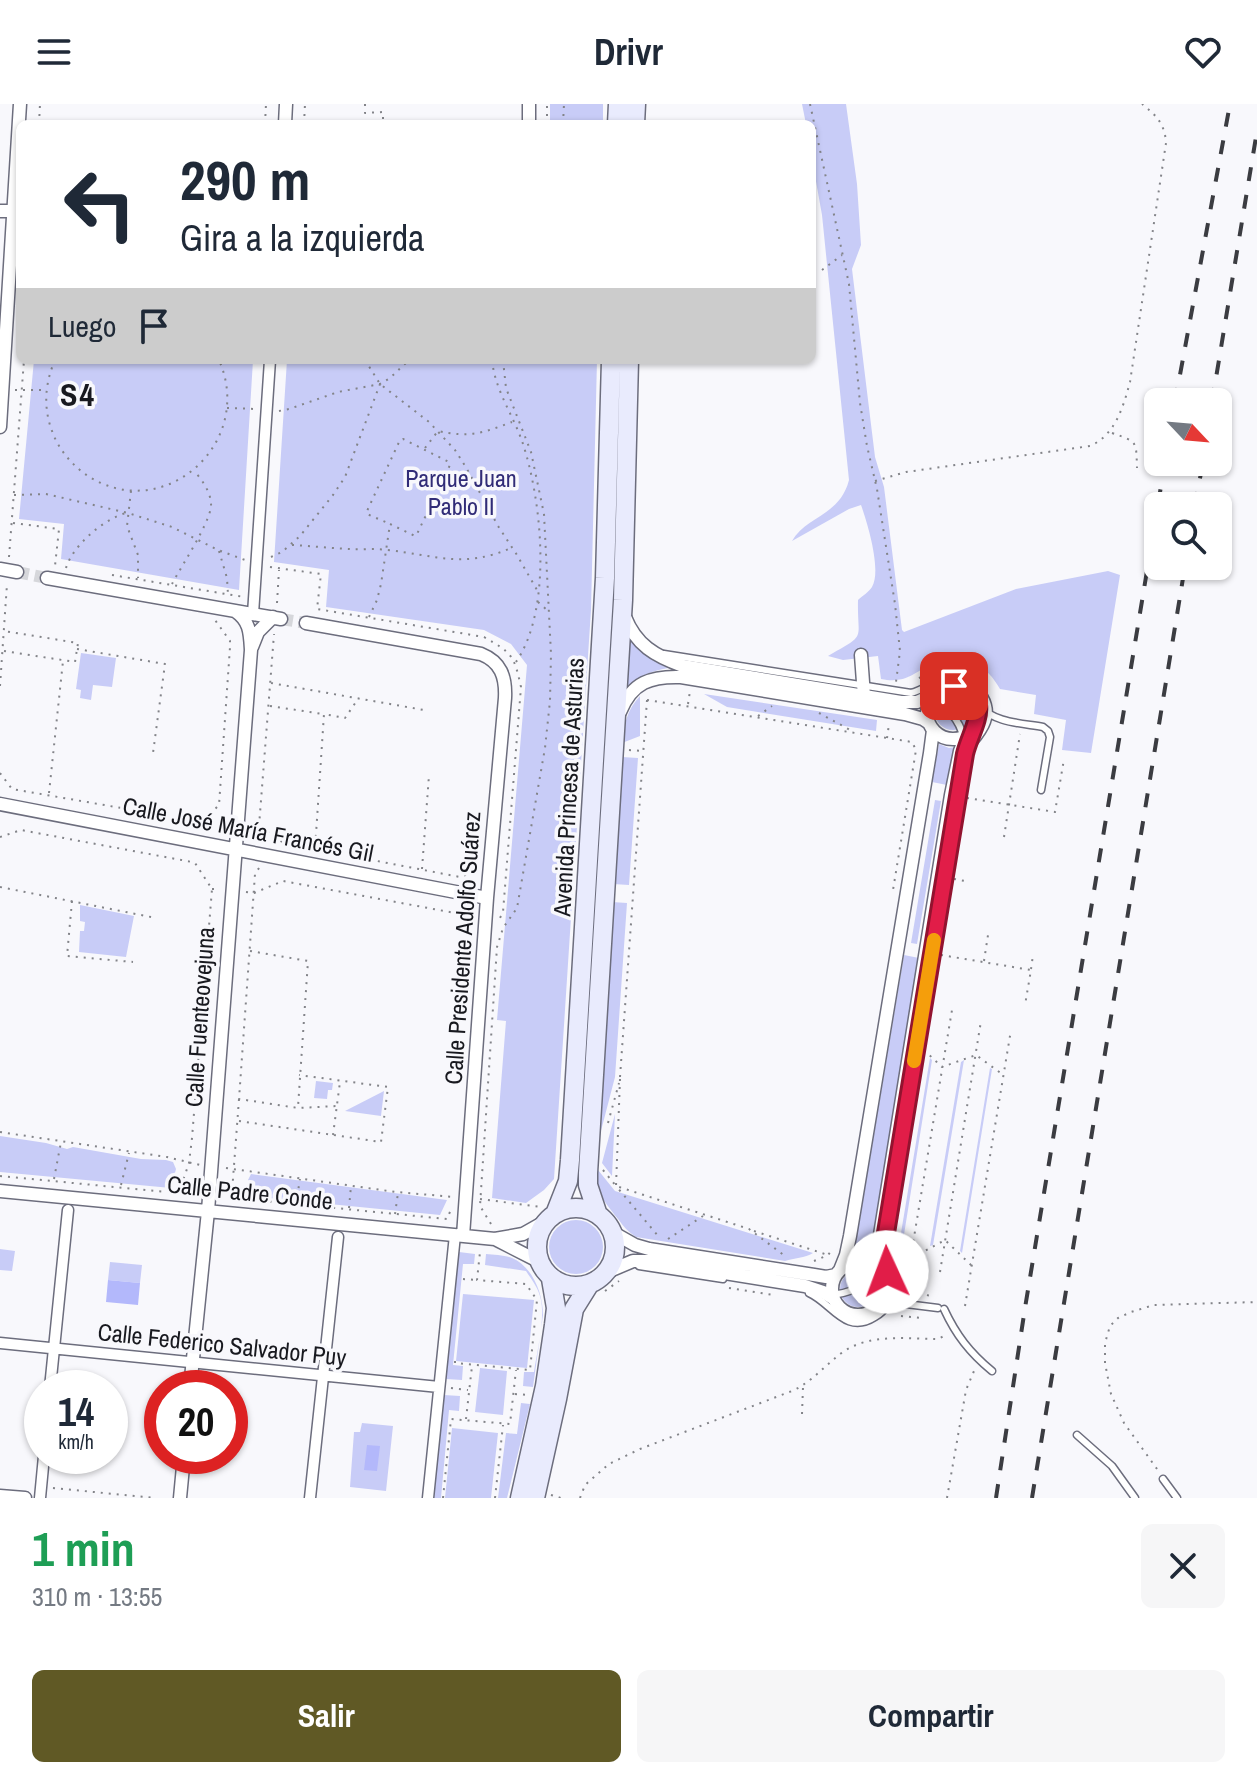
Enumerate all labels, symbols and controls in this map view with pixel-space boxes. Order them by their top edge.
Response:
text: Drivr [594,28,663,76]
icon: menu [32,30,76,74]
icon: heart [1181,30,1225,74]
text: 290 m [180,142,310,217]
icon: left [48,152,152,256]
text: Gira a la izquierda [180,214,425,262]
icon: arrive [132,304,176,348]
text: Luego [48,306,116,346]
district label: S4 [60,373,96,416]
north arrow [1144,388,1232,476]
map controls [1144,388,1232,580]
park label: Parque Juan Pablo II [405,462,517,522]
button: search [1144,492,1232,580]
pin [920,652,988,720]
street label: Avenida Princesa de Asturias [545,657,591,918]
icon: arrive [932,664,976,708]
street label: Calle José María Francés Gil [120,789,376,869]
street label: Calle Presidente Adolfo Suárez [437,810,488,1085]
street label: Calle Fuenteovejuna [177,926,221,1108]
street label: Calle Padre Conde [166,1167,334,1217]
position arrow [845,1230,929,1314]
street label: Calle Federico Salvador Puy [96,1315,348,1373]
speed limit sign: 20 [144,1370,248,1474]
text: 14 [58,1385,94,1438]
text: km/h [58,1428,94,1455]
text: 1 min [32,1516,135,1581]
button: close [1141,1524,1225,1608]
text: 310 m · 13:55 [32,1579,162,1614]
button: Salir [32,1670,621,1762]
button: Compartir [637,1670,1225,1762]

